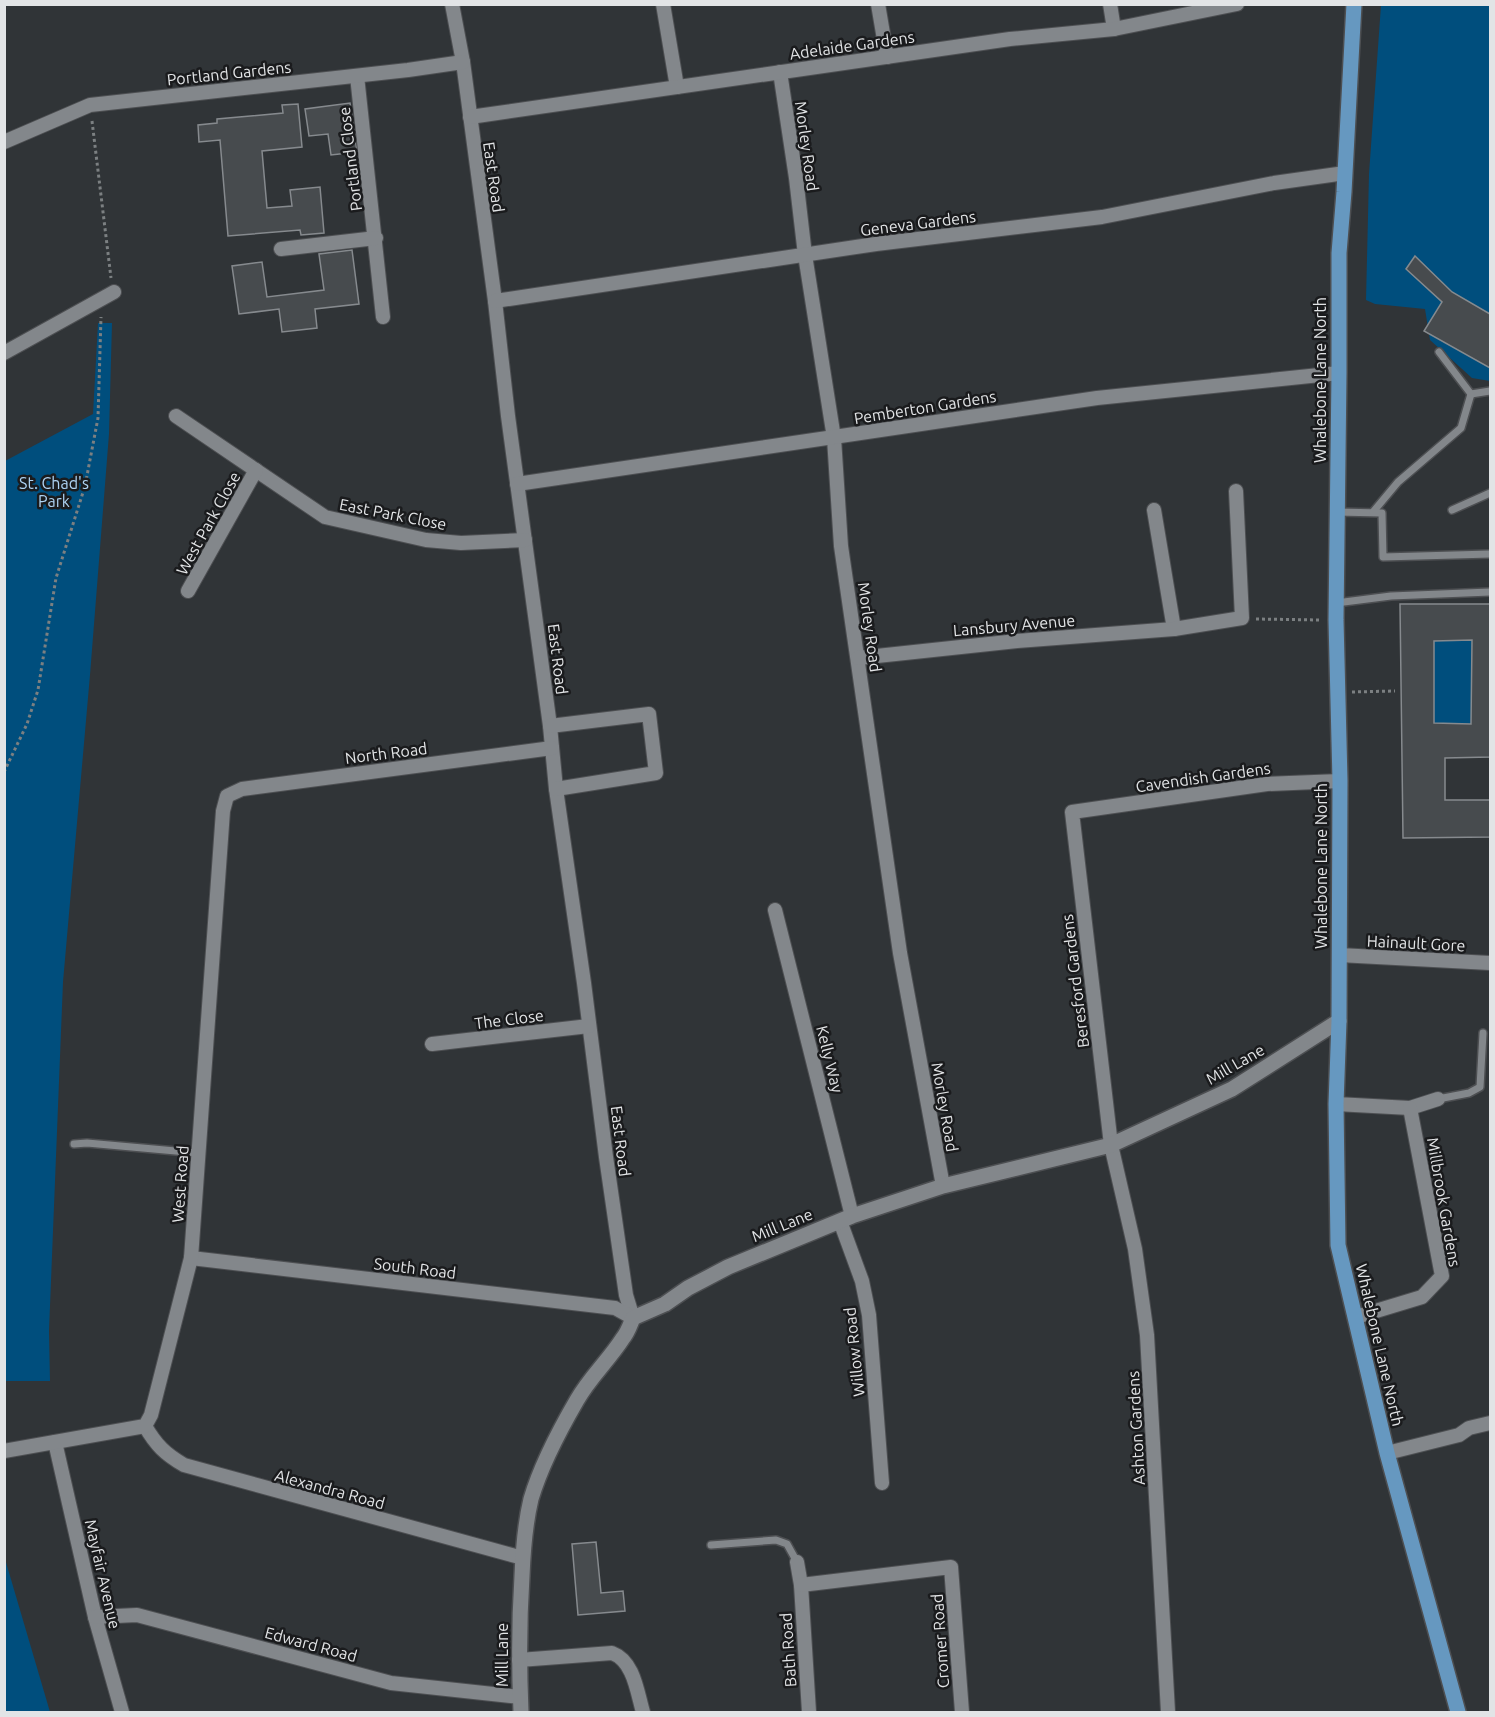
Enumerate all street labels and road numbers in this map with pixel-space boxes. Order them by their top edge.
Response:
street label: Adelaide Gardens [788,27,916,63]
street label: Portland Gardens [166,58,292,88]
street label: Morley Road [792,100,822,192]
street label: Portland Close [335,106,365,212]
street label: East Road [480,141,508,213]
street label: Geneva Gardens [859,207,977,239]
street label: Whalebone Lane North [1311,297,1329,463]
street label: Pemberton Gardens [853,387,997,427]
street label: West Park Close [172,468,244,578]
street label: East Park Close [338,495,448,533]
street label: Morley Road [855,581,885,673]
street label: Lansbury Avenue [952,611,1076,639]
street label: East Road [545,623,571,695]
street label: North Road [344,739,428,767]
street label: Cavendish Gardens [1134,759,1272,795]
street label: Whalebone Lane North [1312,783,1330,949]
street label: Beresford Gardens [1058,913,1092,1049]
street label: Hainault Gore [1366,931,1466,955]
street label: The Close [473,1006,545,1032]
street label: Kelly Way [813,1024,847,1095]
street label: Mill Lane [1203,1040,1267,1088]
street label: Morley Road [928,1061,962,1153]
street label: East Road [608,1105,634,1177]
street label: Millbrook Gardens [1424,1136,1464,1268]
street label: West Road [168,1145,192,1223]
street label: Mill Lane [749,1205,815,1245]
street label: South Road [373,1254,457,1282]
street label: Whalebone Lane North [1353,1262,1407,1428]
street label: Willow Road [840,1306,868,1398]
street label: Ashton Gardens [1124,1370,1148,1486]
street label: Alexandra Road [273,1466,387,1512]
street label: Mayfair Avenue [82,1518,124,1630]
street label: Cromer Road [928,1593,952,1689]
street label: Bath Road [776,1612,800,1688]
street label: Edward Road [263,1623,359,1665]
street label: Mill Lane [493,1623,511,1687]

